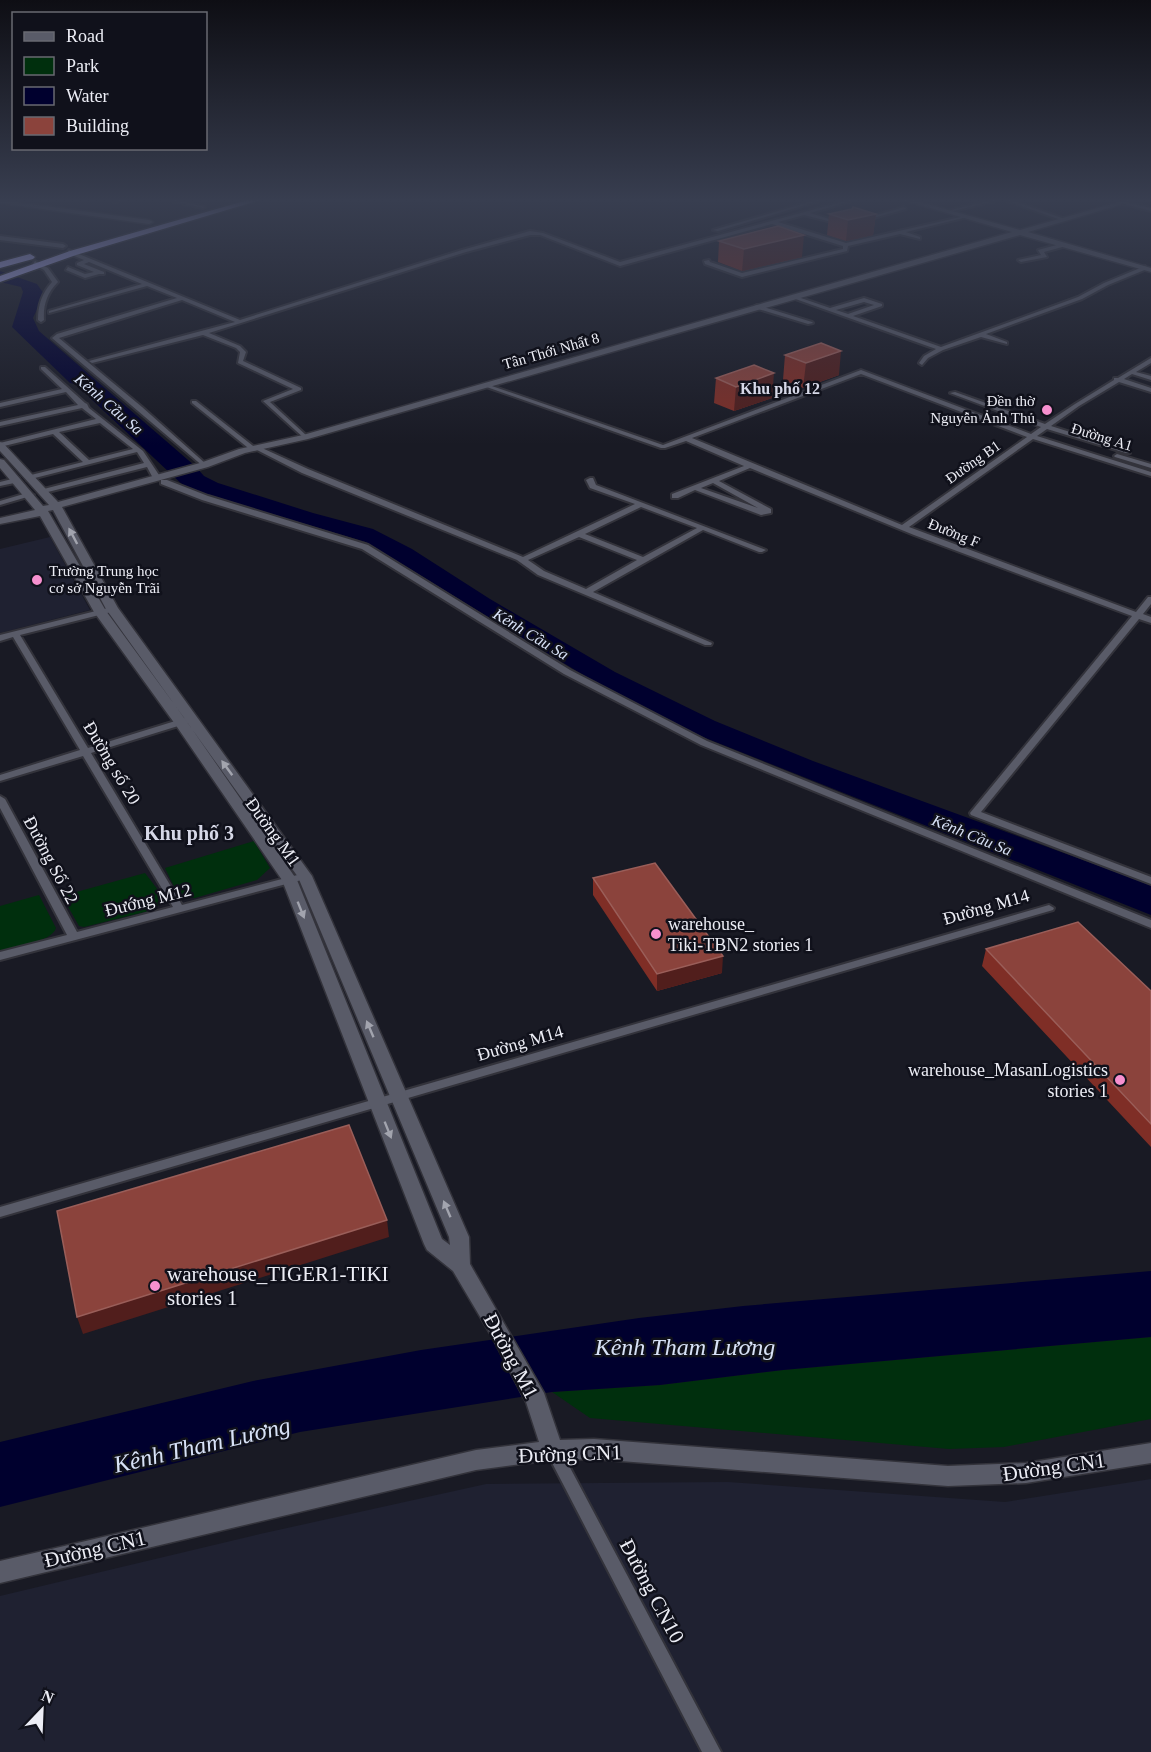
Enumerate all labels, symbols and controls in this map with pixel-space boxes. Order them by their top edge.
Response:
legend [12,12,207,150]
text: Road [66,26,104,46]
text: Park [66,56,99,76]
text: Water [66,86,109,106]
text: Building [66,116,129,136]
street label: Tân Thới Nhất 8 [501,330,601,372]
water label: Kênh Cầu Sa [71,369,146,438]
district label: Khu phố 12 [740,380,820,398]
place label: Đền thờ Nguyễn Ảnh Thủ [930,393,1036,426]
marker: Đền thờ Nguyễn Ảnh Thủ [1040,403,1054,417]
street label: Đường A1 [1069,420,1135,454]
street label: Đường B1 [943,437,1003,487]
street label: Đường F [926,515,982,551]
one-way arrow [68,527,78,544]
place label: Trường Trung học cơ sở Nguyễn Trãi [49,563,160,596]
marker: Trường Trung học cơ sở Nguyễn Trãi [30,573,44,587]
water label: Kênh Cầu Sa [490,604,572,663]
street label: Đường số 20 [79,718,145,808]
one-way arrow [222,760,233,776]
street label: Đường M1 [241,794,305,870]
water label: Kênh Cầu Sa [929,811,1014,859]
street label: Đường Số 22 [20,813,82,907]
district label: Khu phố 3 [144,822,234,845]
street label: Đướng M12 [103,880,193,920]
street label: Đường M14 [941,885,1031,929]
one-way arrow [297,901,306,919]
place label: warehouse_ Tiki-TBN2 stories 1 [668,914,813,955]
marker: warehouse_ Tiki-TBN2 stories 1 [649,927,663,941]
one-way arrow [365,1020,375,1038]
street label: Đường M14 [475,1021,565,1065]
place label: warehouse_MasanLogistics stories 1 [908,1060,1108,1101]
marker: warehouse_MasanLogistics stories 1 [1113,1073,1127,1087]
one-way arrow [384,1121,394,1139]
one-way arrow [442,1199,452,1217]
place label: warehouse_TIGER1-TIKI stories 1 [167,1262,389,1310]
marker: warehouse_TIGER1-TIKI stories 1 [148,1279,162,1293]
street label: Đường M1 [479,1309,543,1403]
water label: Kênh Tham Lương [594,1334,775,1360]
water label: Kênh Tham Lương [110,1412,293,1478]
street label: Đường CN1 [518,1440,622,1468]
street label: Đường CN1 [1001,1448,1107,1486]
street label: Đường CN1 [42,1526,148,1572]
street label: Đường CN10 [615,1535,689,1647]
north arrow [12,1680,72,1740]
text: N [39,1687,57,1707]

